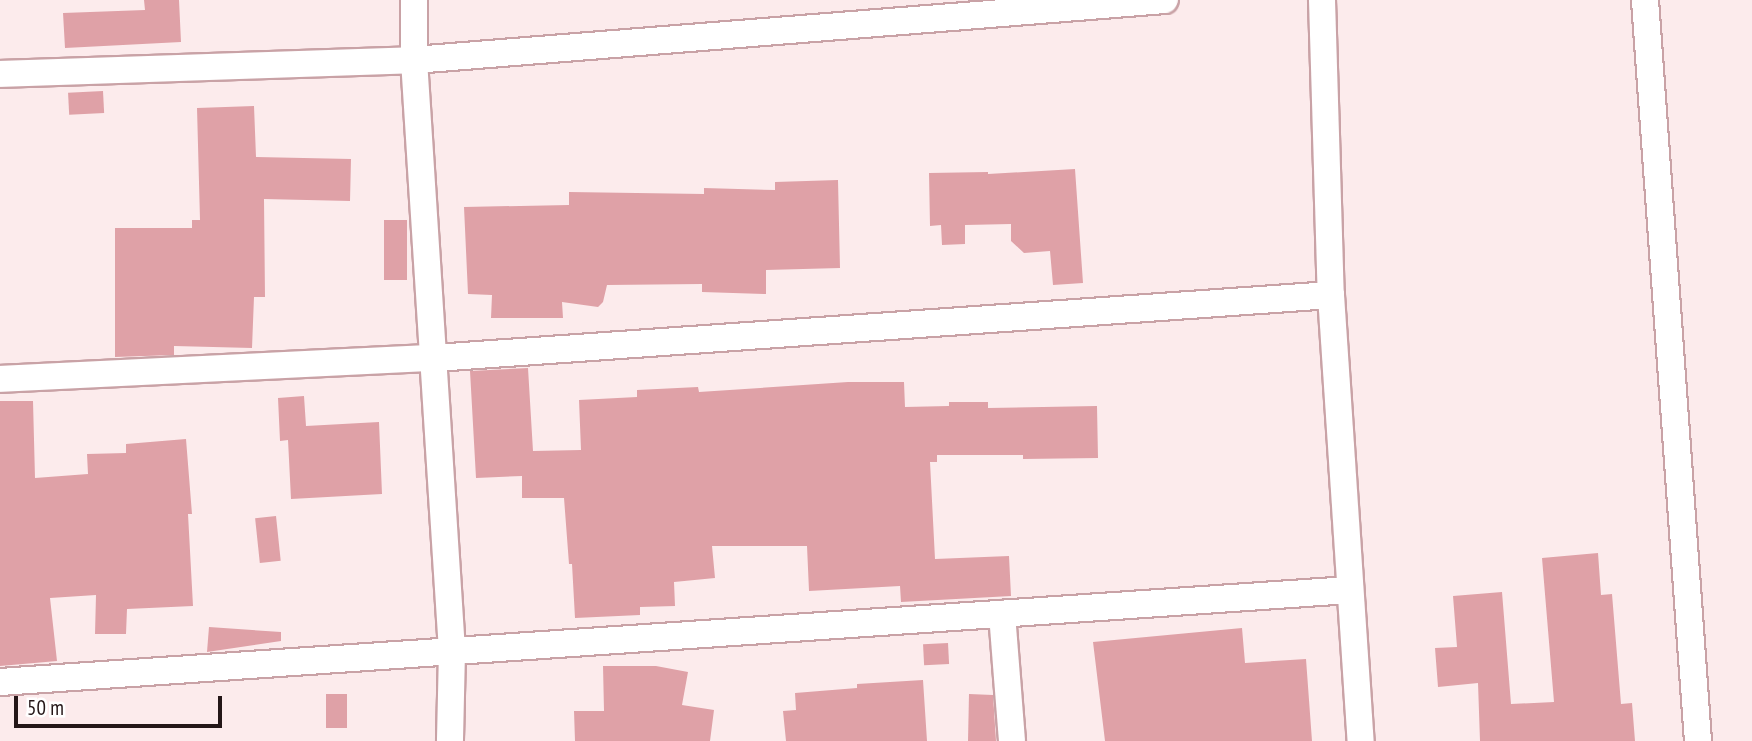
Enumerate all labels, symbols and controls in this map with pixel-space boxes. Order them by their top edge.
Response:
scale bar [18,682,226,726]
text: 50 m [27,694,64,721]

